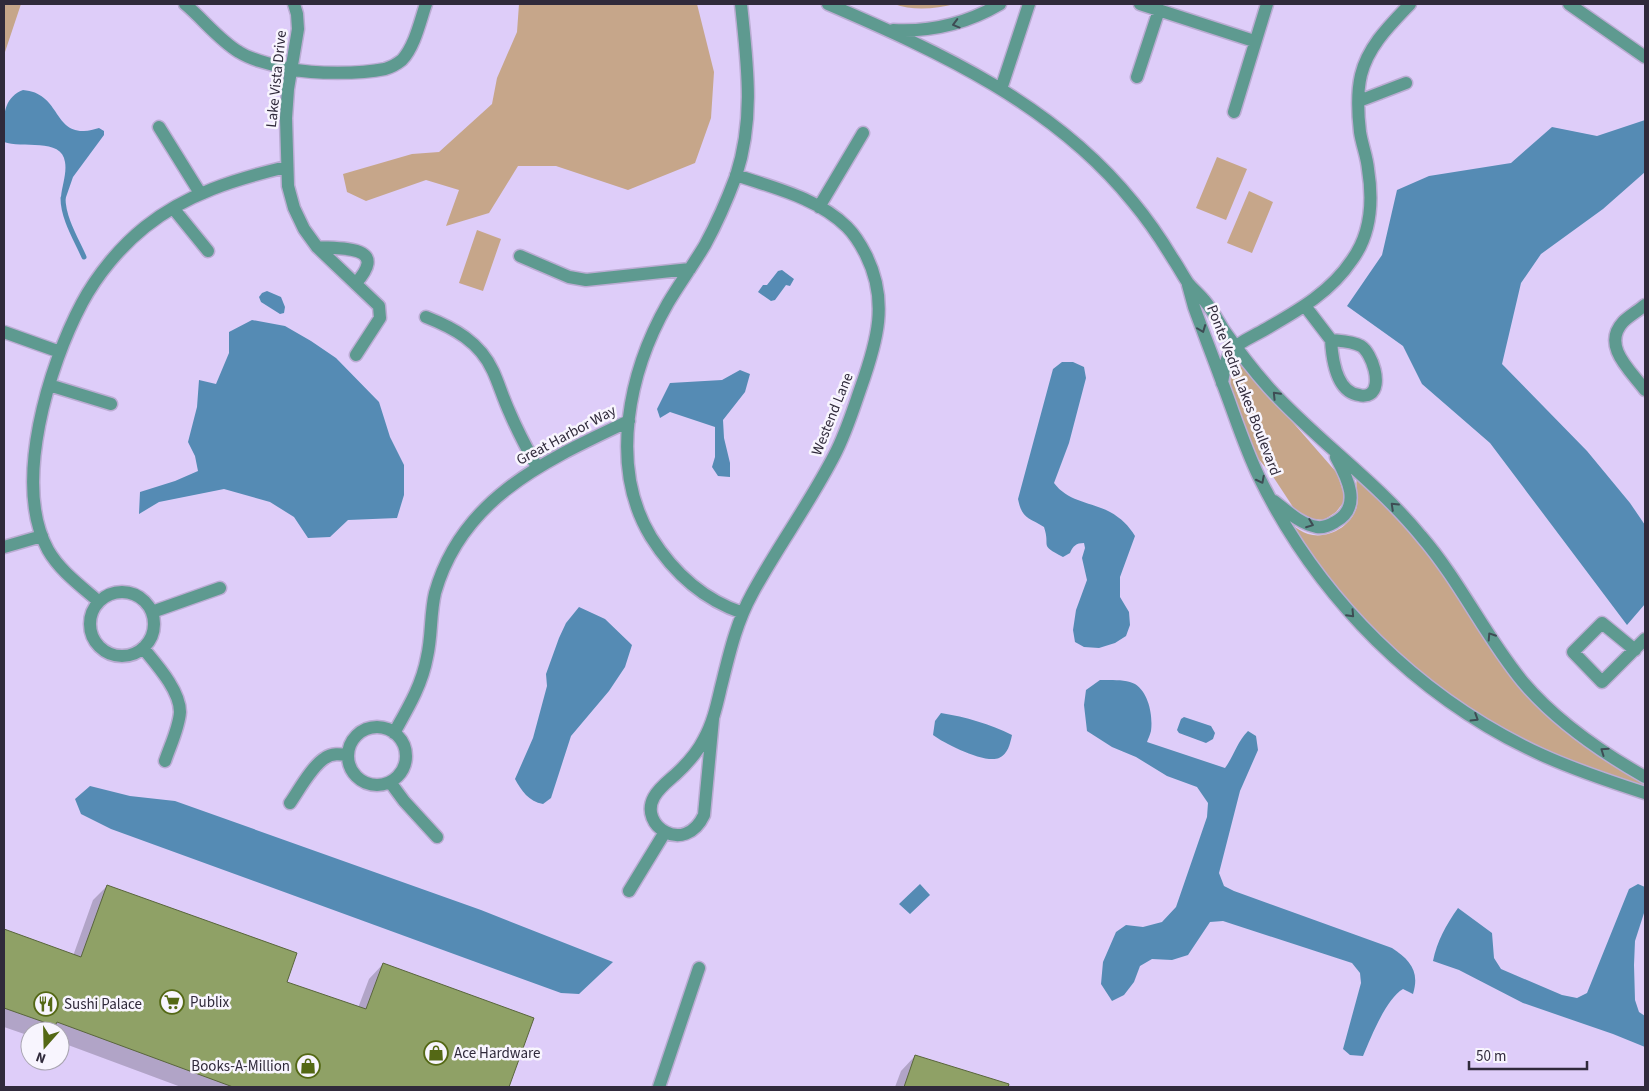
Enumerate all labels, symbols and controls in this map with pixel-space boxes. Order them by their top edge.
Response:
one-way arrow [951,18,960,29]
street label: Lake Vista Drive [261,29,292,129]
street label: Ponte Vedra Lakes Boulevard [1201,302,1286,479]
one-way arrow [1196,324,1206,332]
street label: Westend Lane [806,370,859,459]
one-way arrow [1273,392,1282,401]
street label: Great Harbor Way [513,400,620,471]
one-way arrow [1255,475,1265,484]
one-way arrow [1391,503,1400,512]
one-way arrow [1305,518,1314,529]
one-way arrow [1345,609,1354,618]
one-way arrow [1488,633,1497,642]
one-way arrow [1470,712,1479,722]
one-way arrow [1600,748,1609,757]
supermarket icon: Publix [159,989,185,1015]
restaurant icon: Sushi Palace [33,991,59,1017]
place label: Publix [190,992,229,1013]
place label: Sushi Palace [64,994,142,1015]
north arrow [20,1021,70,1071]
scale bar [1469,1038,1586,1070]
shop icon: Ace Hardware [423,1040,449,1066]
place label: Ace Hardware [454,1043,541,1064]
text: N [33,1046,49,1068]
text: 50 m [1476,1046,1506,1067]
shop icon: Books-A-Million [295,1053,321,1079]
place label: Books-A-Million [191,1056,290,1077]

